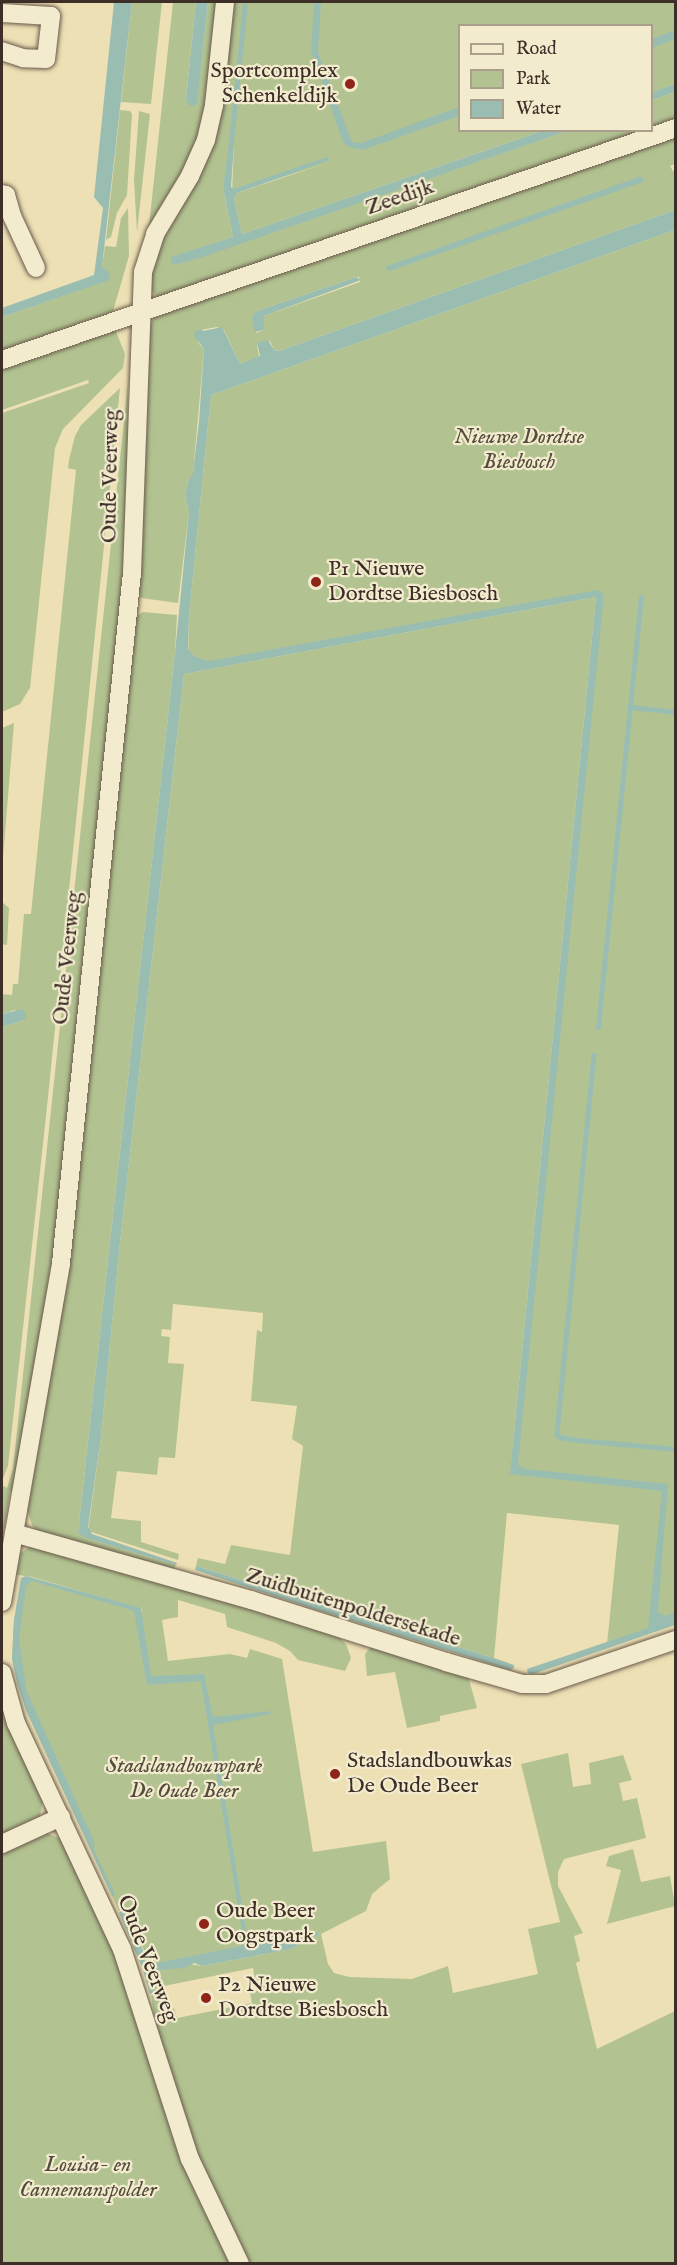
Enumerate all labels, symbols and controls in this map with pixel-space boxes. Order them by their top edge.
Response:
legend [458,24,653,132]
text: Road [516,38,557,61]
place label: Sportcomplex Schenkeldijk [211,58,338,110]
text: Park [516,68,550,91]
marker: Sportcomplex Schenkeldijk [343,77,357,91]
text: Water [516,98,561,121]
street label: Zeedijk [363,174,437,222]
street label: Oude Veerweg [97,409,125,543]
park label: Nieuwe Dordtse Biesbosch [454,424,584,476]
place label: P1 Nieuwe Dordtse Biesbosch [328,556,498,608]
marker: P1 Nieuwe Dordtse Biesbosch [309,575,323,589]
street label: Oude Veerweg [48,890,88,1026]
street label: Zuidbuitenpoldersekade [242,1563,464,1653]
place label: Stadslandbouwkas De Oude Beer [347,1748,512,1800]
park label: Stadslandbouwpark De Oude Beer [106,1753,262,1804]
marker: Stadslandbouwkas De Oude Beer [328,1767,342,1781]
street label: Oude Veerweg [111,1892,183,2026]
place label: Oude Beer Oogstpark [216,1898,315,1950]
marker: Oude Beer Oogstpark [197,1917,211,1931]
place label: P2 Nieuwe Dordtse Biesbosch [218,1972,388,2024]
marker: P2 Nieuwe Dordtse Biesbosch [199,1991,213,2005]
park label: Louisa- en Cannemanspolder [19,2152,157,2204]

